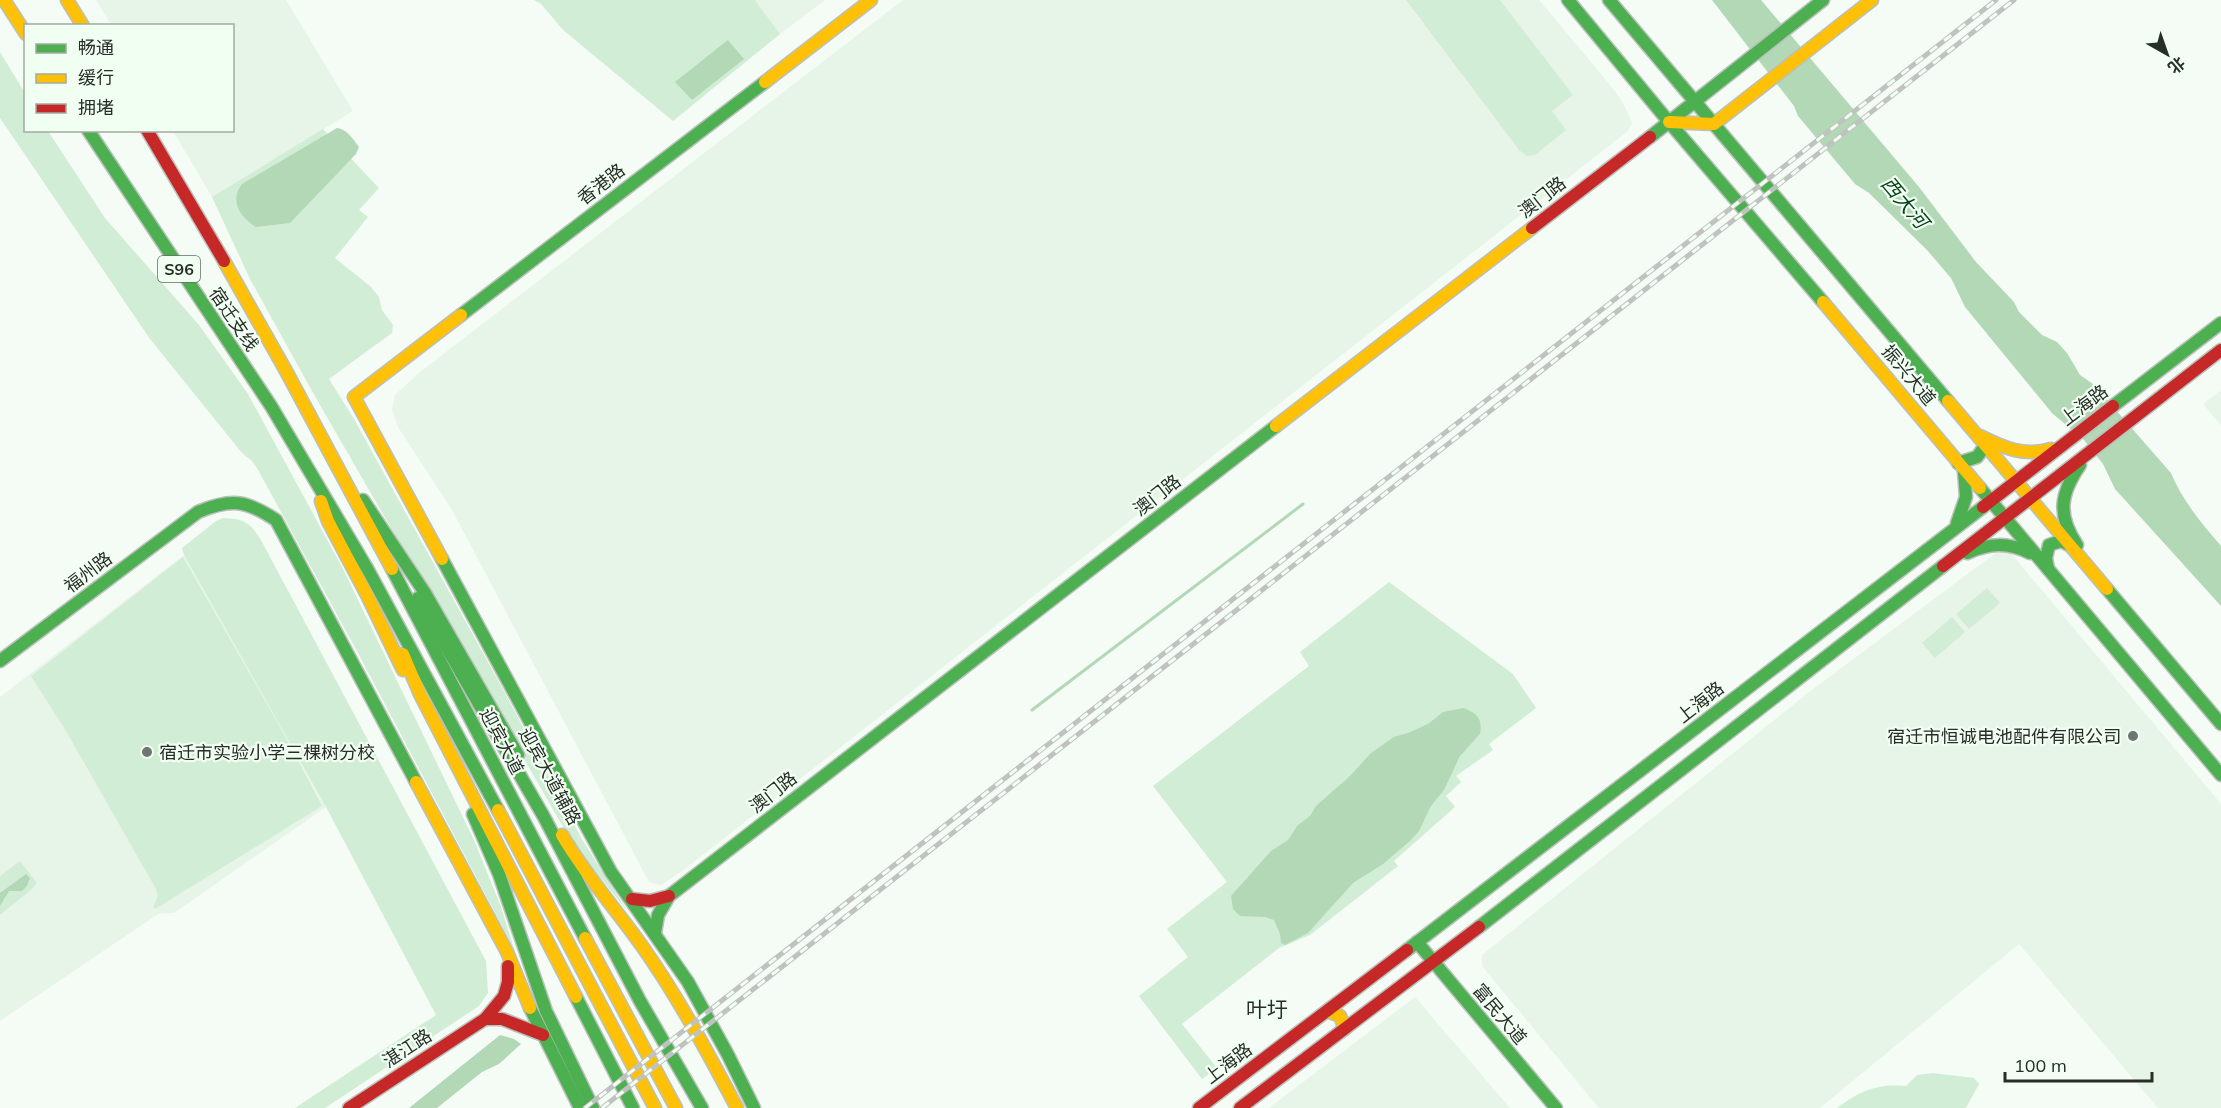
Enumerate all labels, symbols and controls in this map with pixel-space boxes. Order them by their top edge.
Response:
legend [24,24,234,132]
north arrow [2137,24,2197,84]
text: 畅通 [78,36,114,59]
text: 北 [2164,53,2189,78]
text: 缓行 [78,66,114,89]
text: 拥堵 [78,96,114,119]
street label: 香港路 [573,158,629,210]
street label: 澳门路 [1514,171,1570,223]
water label: 西大河 [1876,171,1936,236]
road number: S96 [158,256,200,282]
street label: 宿迁支线 [204,283,264,355]
street label: 振兴大道 [1877,340,1941,410]
street label: 上海路 [2056,380,2112,430]
street label: 澳门路 [1129,469,1185,521]
street label: 福州路 [60,547,116,597]
street label: 上海路 [1672,676,1728,728]
street label: 迎宾大道 [475,704,529,778]
street label: 迎宾大道辅路 [514,723,586,829]
place label: 宿迁市恒诚电池配件有限公司 [1887,725,2121,748]
marker: 宿迁市恒诚电池配件有限公司 [2126,729,2140,743]
place label: 宿迁市实验小学三棵树分校 [159,741,375,764]
marker: 宿迁市实验小学三棵树分校 [140,745,154,759]
street label: 澳门路 [745,766,801,818]
street label: 富民大道 [1468,979,1532,1049]
district label: 叶圩 [1246,996,1288,1022]
street label: 湛江路 [378,1024,436,1072]
street label: 上海路 [1200,1038,1256,1088]
scale bar [2005,1045,2152,1083]
text: 100 m [2014,1054,2067,1077]

